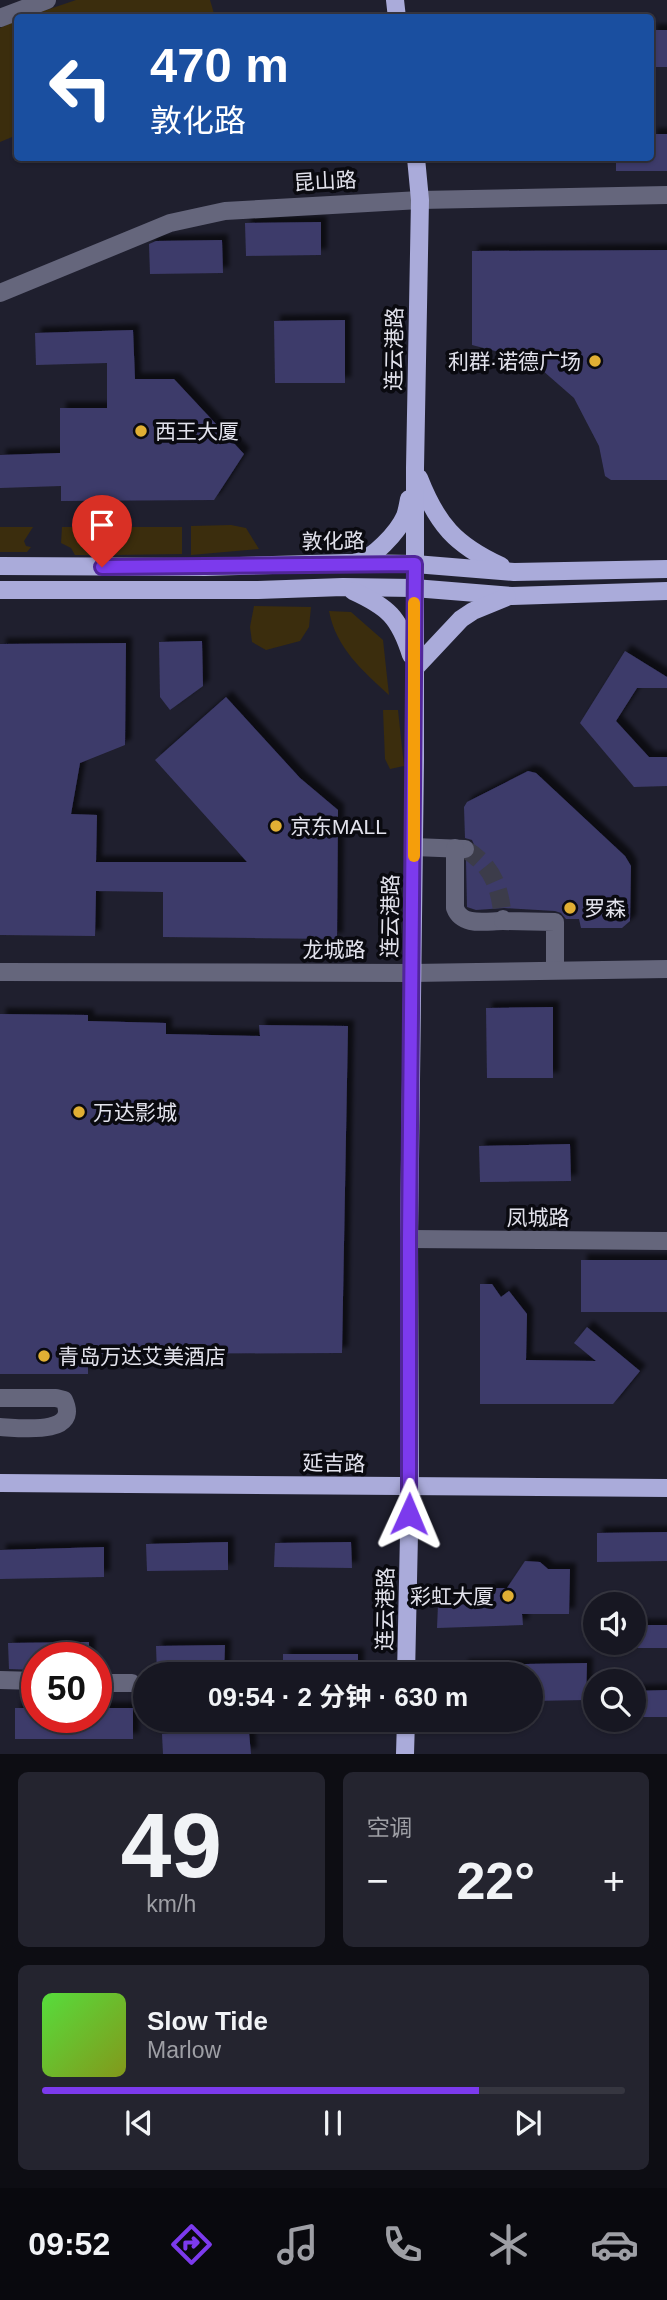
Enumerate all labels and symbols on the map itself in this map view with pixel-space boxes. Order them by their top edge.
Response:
street label: 昆山路 [293,168,357,194]
street label: 连云港路 [382,307,406,391]
place label: 利群·诺德广场 [448,350,581,373]
marker: 利群·诺德广场 [587,353,603,369]
place label: 西王大厦 [155,420,239,443]
marker: 西王大厦 [133,423,149,439]
pin [72,495,132,567]
street label: 敦化路 [301,529,365,553]
place label: 京东MALL [290,815,387,838]
marker: 京东MALL [268,818,284,834]
street label: 连云港路 [378,874,402,958]
place label: 罗森 [584,897,626,920]
marker: 罗森 [562,900,578,916]
street label: 龙城路 [303,938,366,961]
place label: 万达影城 [93,1101,177,1124]
marker: 万达影城 [71,1104,87,1120]
street label: 凤城路 [507,1206,570,1229]
place label: 青岛万达艾美酒店 [58,1345,226,1368]
marker: 青岛万达艾美酒店 [36,1348,52,1364]
street label: 延吉路 [302,1451,366,1475]
position arrow [372,1477,446,1551]
street label: 连云港路 [373,1567,397,1651]
place label: 彩虹大厦 [410,1585,494,1608]
marker: 彩虹大厦 [500,1588,516,1604]
speed limit sign: 50 [21,1642,112,1733]

